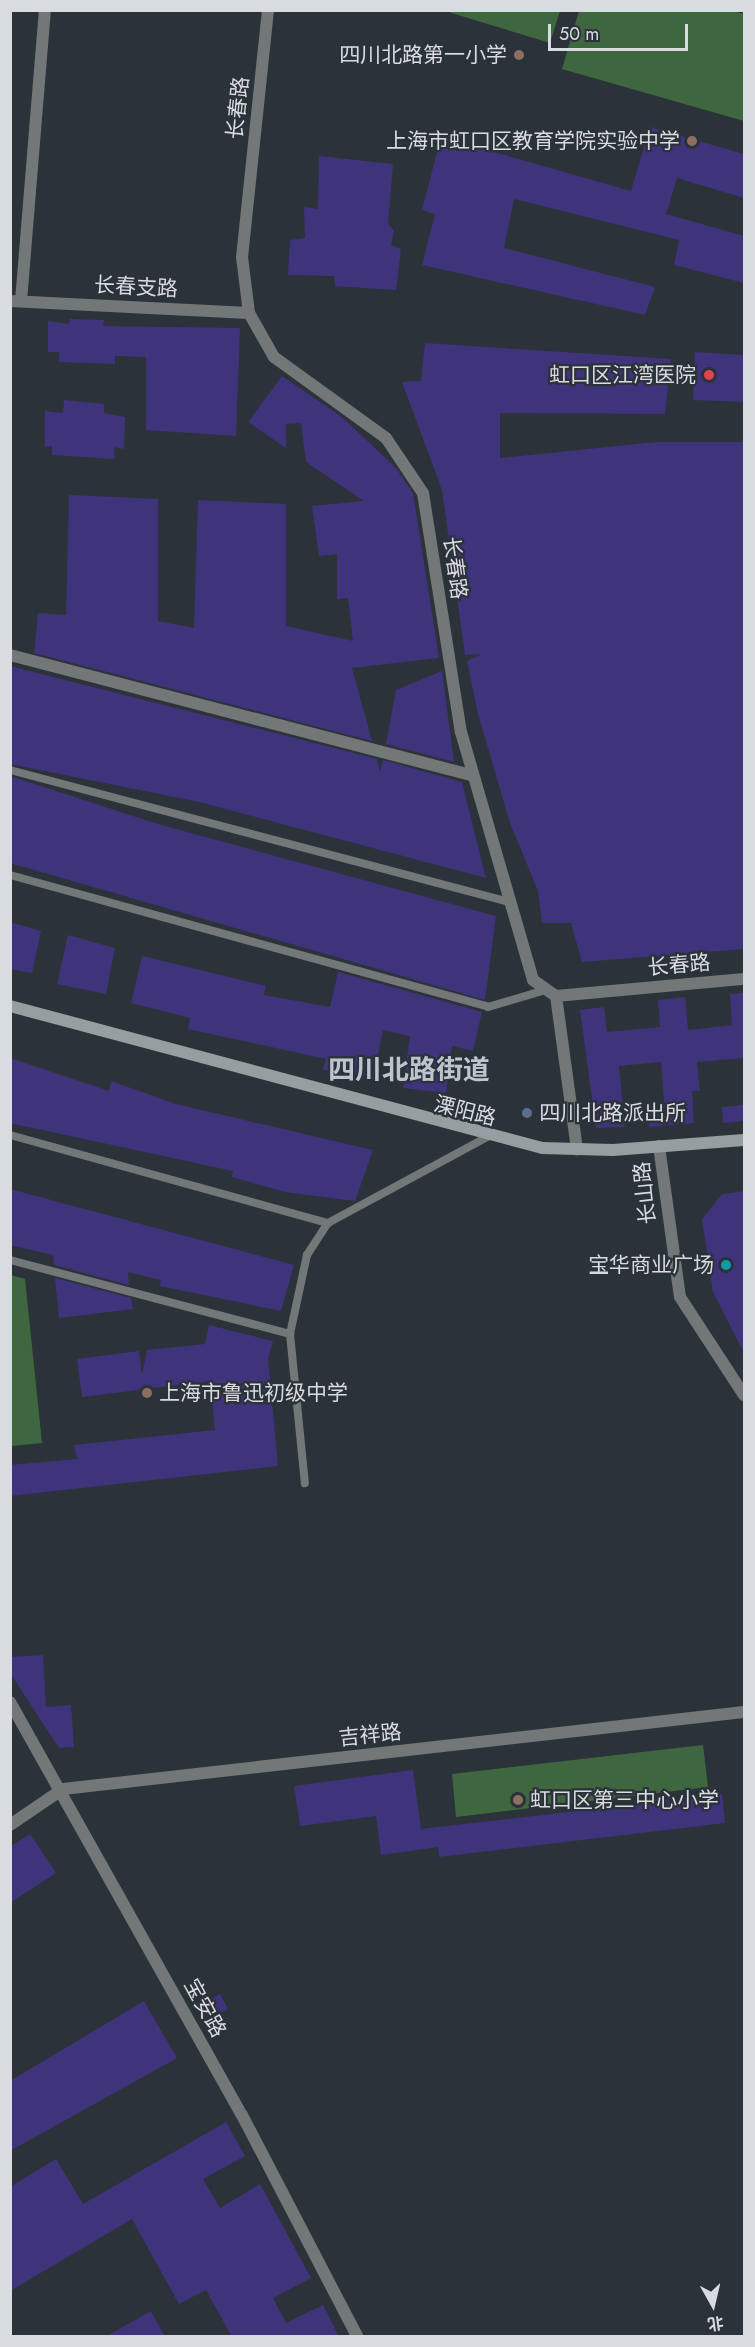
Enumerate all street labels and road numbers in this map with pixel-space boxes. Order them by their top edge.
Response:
street label: 长春路 [222,75,254,141]
street label: 长春支路 [93,272,179,302]
street label: 长春路 [438,535,472,601]
street label: 长春路 [647,950,711,980]
street label: 溧阳路 [431,1091,499,1131]
street label: 长山路 [629,1160,661,1226]
street label: 吉祥路 [337,1719,403,1751]
street label: 宝安路 [179,1974,231,2042]

